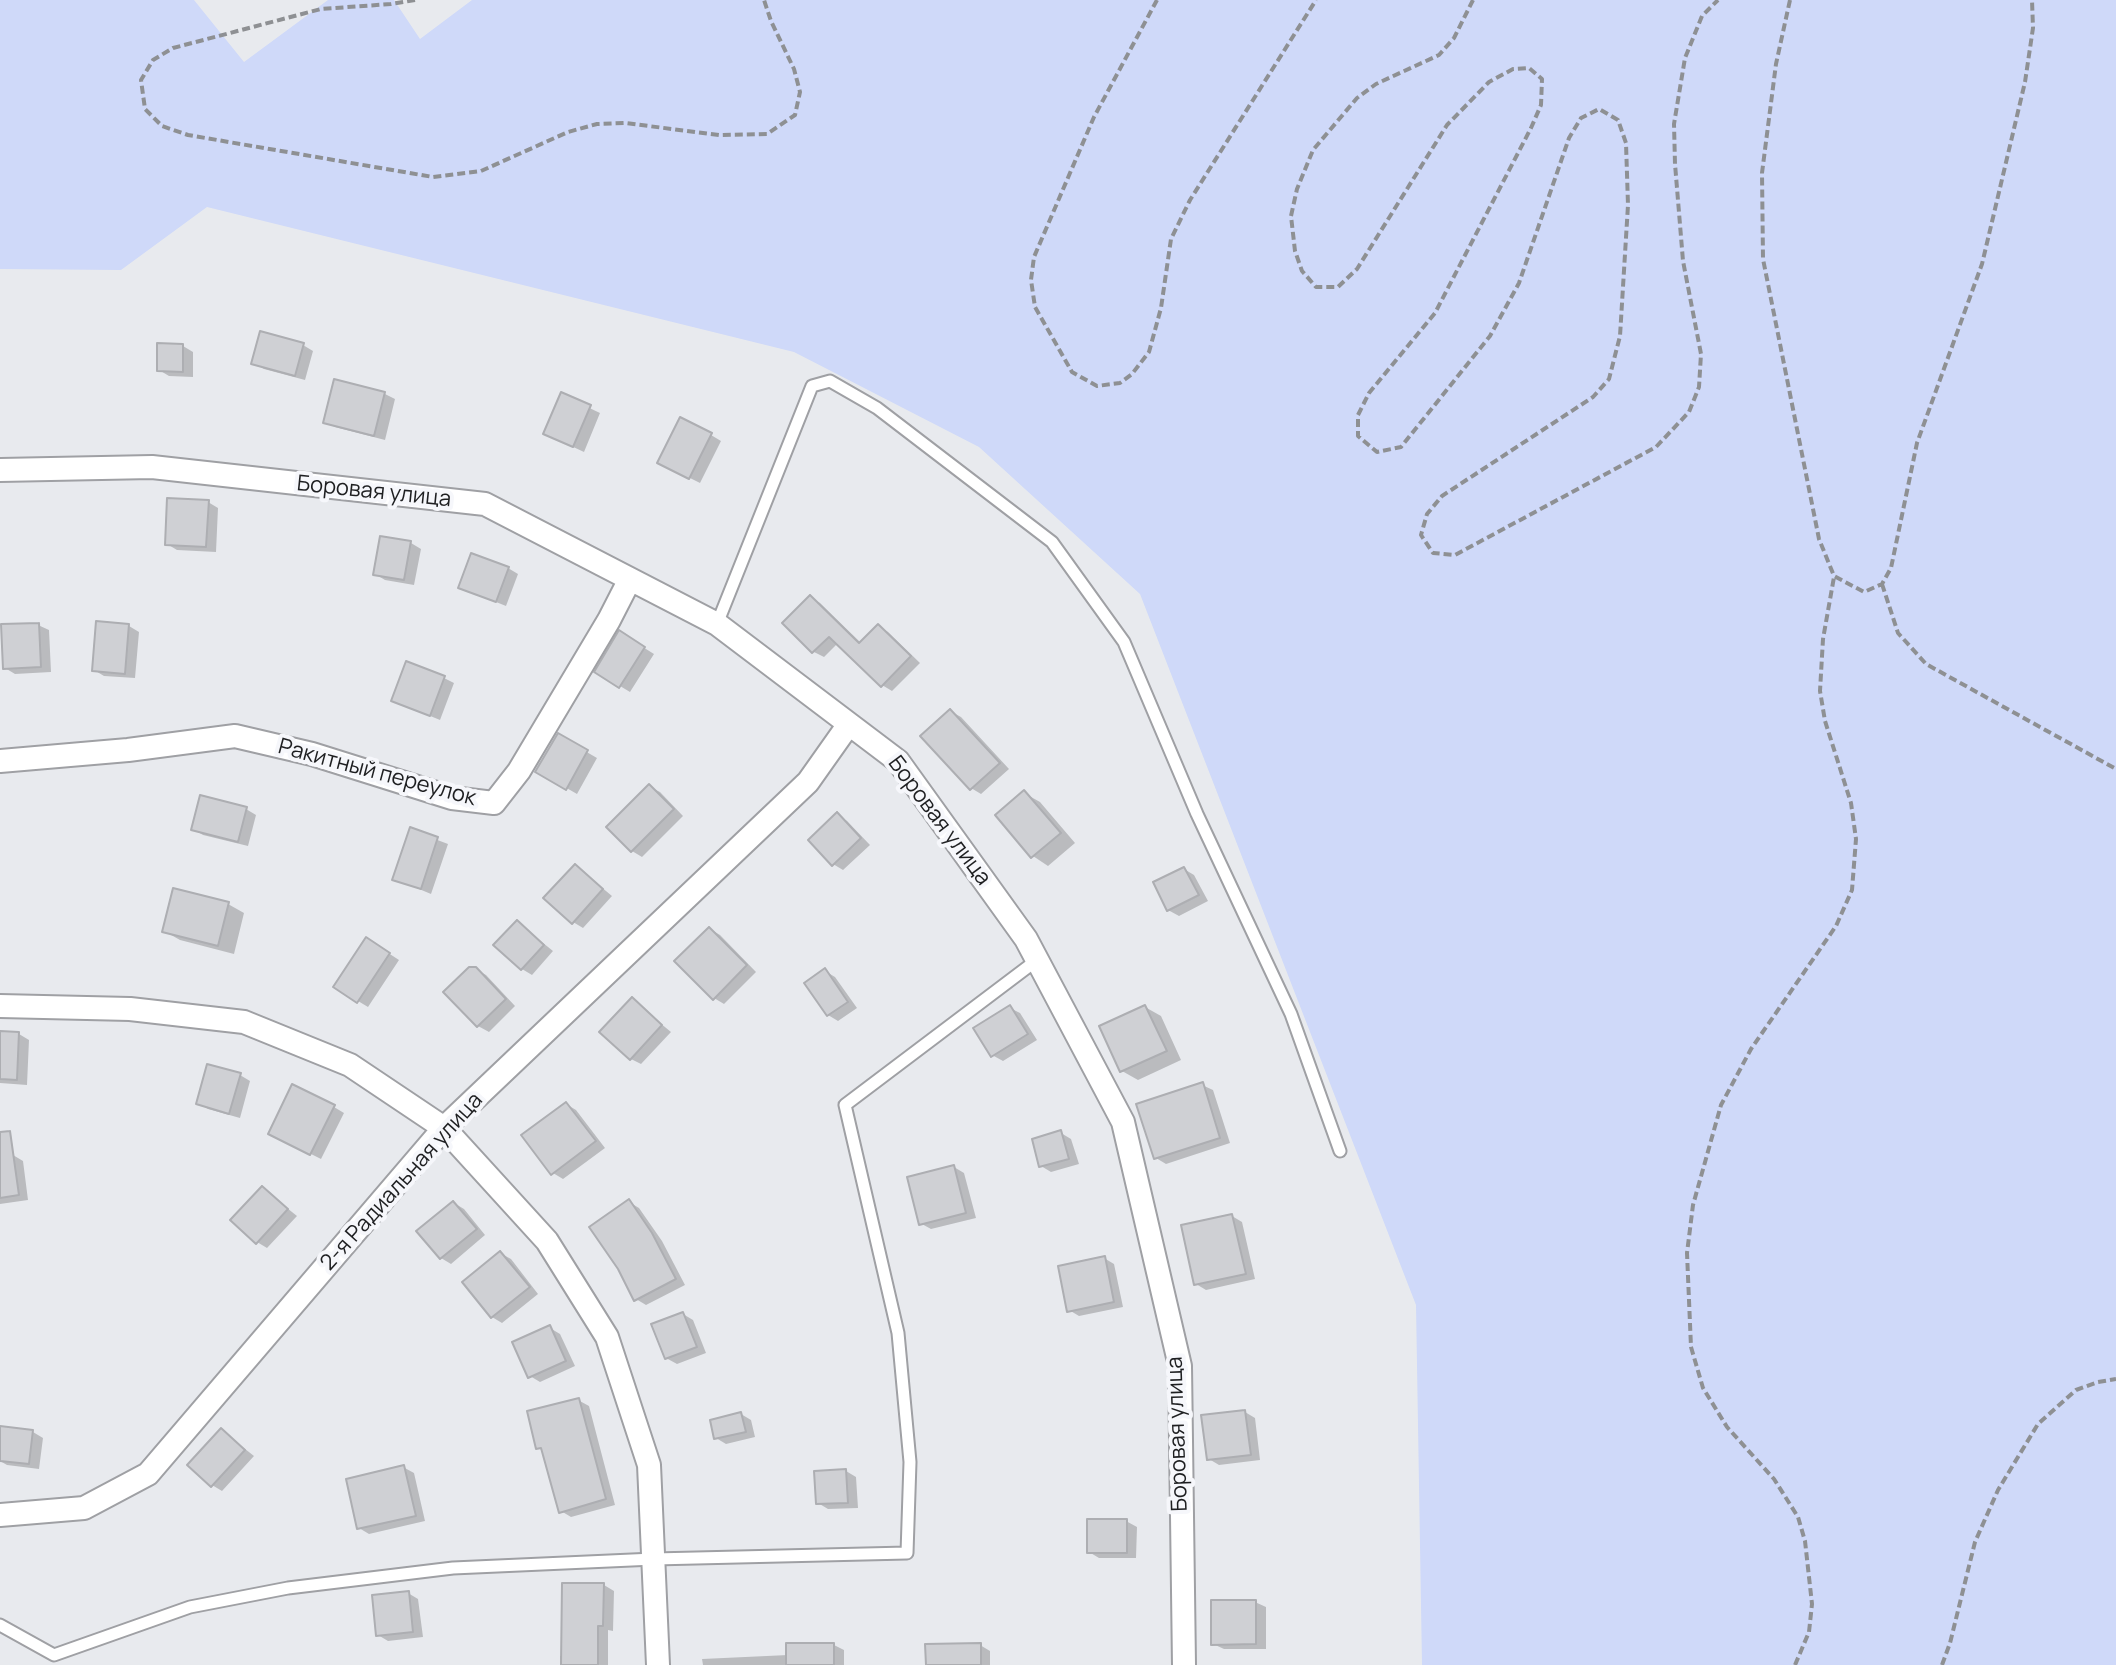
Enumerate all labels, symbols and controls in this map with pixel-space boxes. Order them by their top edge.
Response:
street label: Боровая улица [296,471,452,513]
street label: Ракитный переулок [275,734,479,812]
street label: Боровая улица [882,751,996,891]
street label: 2-я Радиальная улица [315,1088,489,1276]
street label: Боровая улица [1162,1356,1194,1512]

